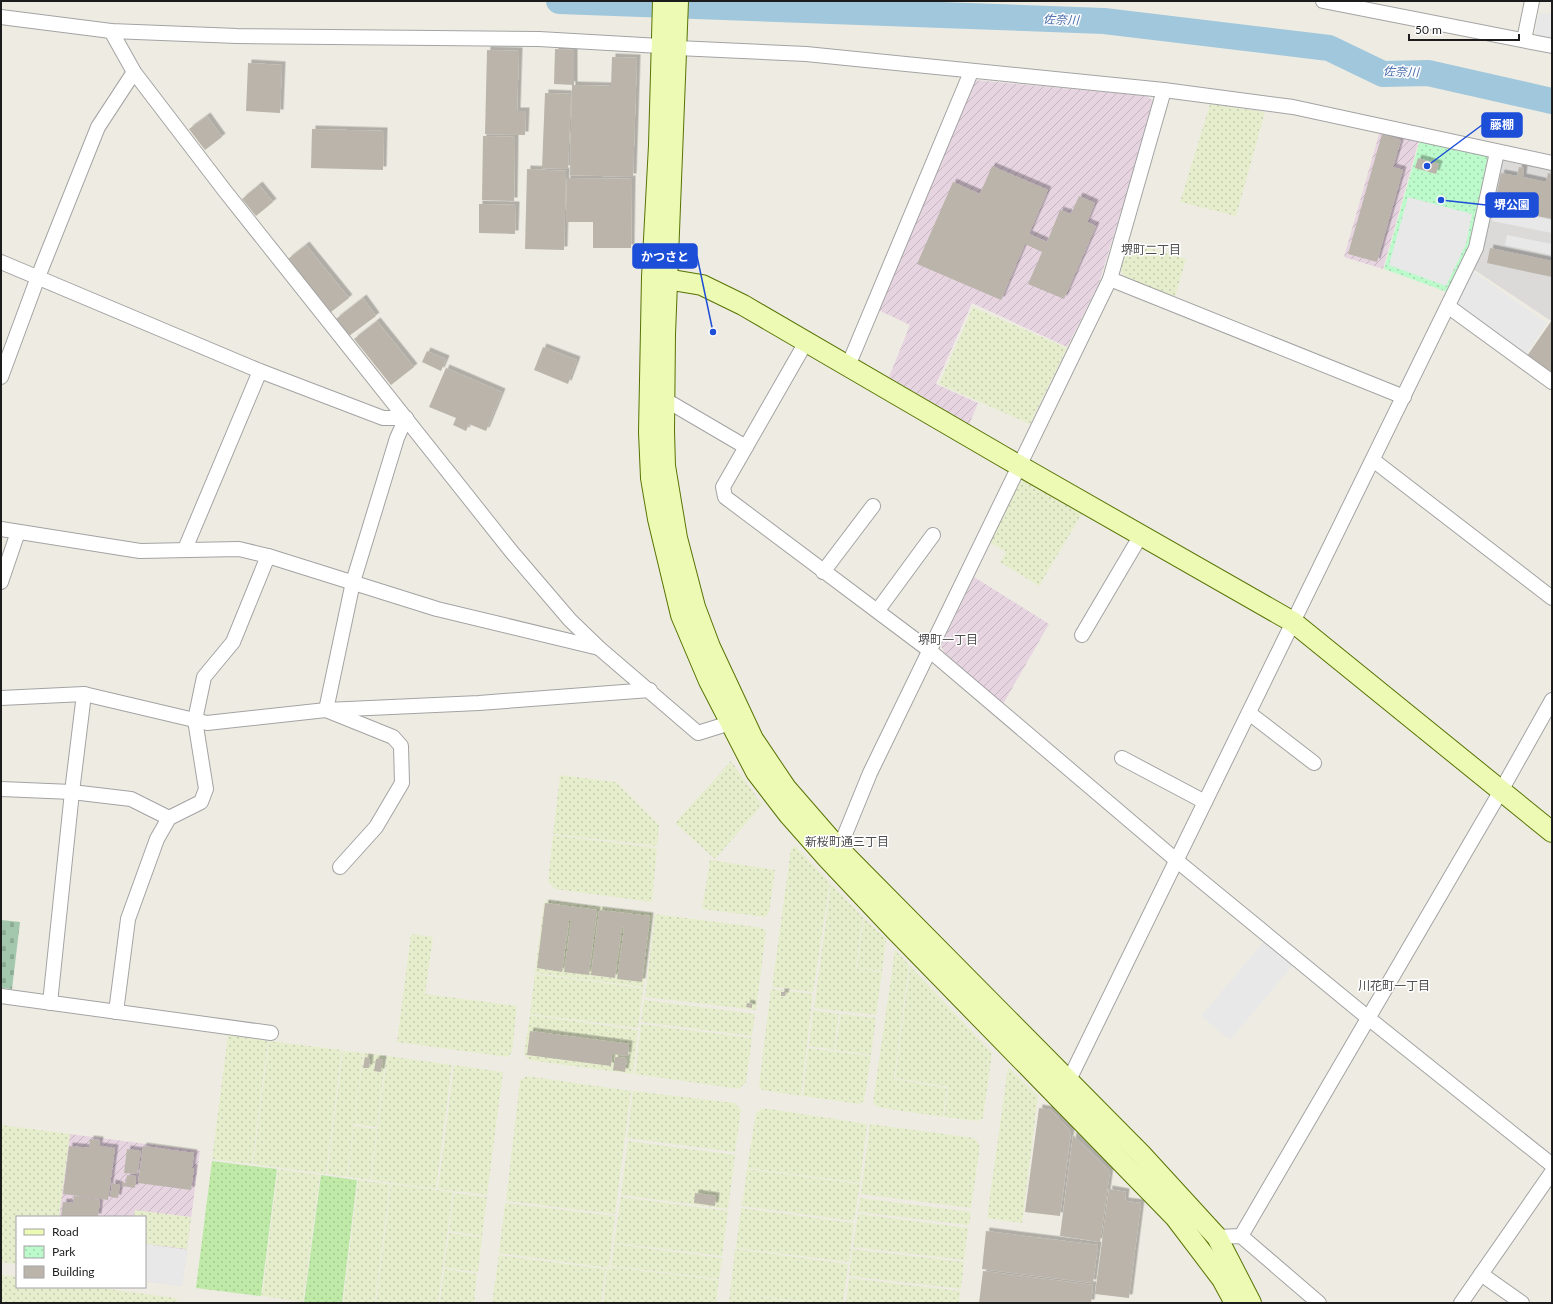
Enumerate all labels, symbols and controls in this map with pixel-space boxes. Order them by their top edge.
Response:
water label: 佐奈川 [1043,11,1081,28]
scale bar [1409,16,1519,42]
text: 50 m [1415,22,1442,37]
water label: 佐奈川 [1383,63,1421,80]
callout: 藤棚 [1482,113,1522,137]
text: 藤棚 [1490,117,1514,132]
callout: 堺公園 [1486,193,1538,217]
text: 堺公園 [1494,197,1530,212]
district label: 堺町二丁目 [1121,242,1181,257]
callout: かつさと [633,244,697,268]
text: かつさと [641,249,689,264]
district label: 堺町一丁目 [918,632,978,647]
district label: 新桜町通三丁目 [805,834,889,849]
district label: 川花町一丁目 [1358,978,1430,993]
legend [16,1216,146,1288]
text: Road [52,1224,79,1239]
text: Park [52,1244,76,1259]
text: Building [52,1264,95,1279]

